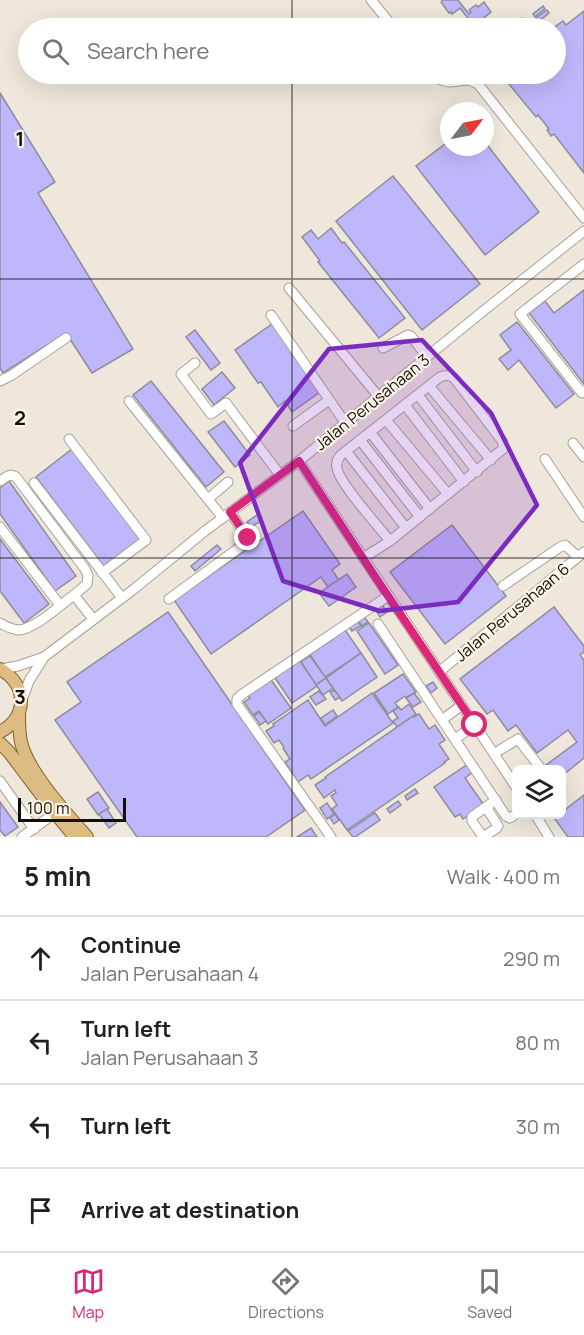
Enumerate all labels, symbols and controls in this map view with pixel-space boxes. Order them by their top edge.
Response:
search box [18,18,566,84]
icon: search [39,35,72,68]
text: Search here [87,36,209,66]
north arrow [440,102,494,156]
text: 1 [16,125,24,152]
street label: Jalan Perusahaan 3 [310,349,434,455]
text: 2 [14,404,26,431]
route end [234,524,260,550]
street label: Jalan Perusahaan 6 [450,558,574,666]
text: 3 [14,683,26,710]
route start [461,711,487,737]
map controls [512,765,566,819]
button: layers [512,765,566,819]
scale bar [18,795,126,822]
text: 100 m [27,797,70,819]
text: 5 min [24,858,91,894]
text: Walk · 400 m [447,863,560,890]
text: Continue [81,930,181,960]
icon: ahead [24,942,57,975]
text: 290 m [503,945,560,972]
text: Jalan Perusahaan 4 [81,960,259,987]
text: Turn left [81,1014,171,1044]
icon: left [24,1026,57,1059]
text: 80 m [515,1029,560,1056]
text: Jalan Perusahaan 3 [81,1044,258,1071]
icon: left [24,1110,57,1143]
text: Turn left [81,1111,171,1141]
text: 30 m [516,1113,560,1140]
icon: arrive [24,1194,57,1227]
text: Arrive at destination [81,1195,299,1225]
tab: Map [72,1265,105,1323]
tab: Directions [248,1265,324,1323]
tab: Saved [467,1265,512,1323]

